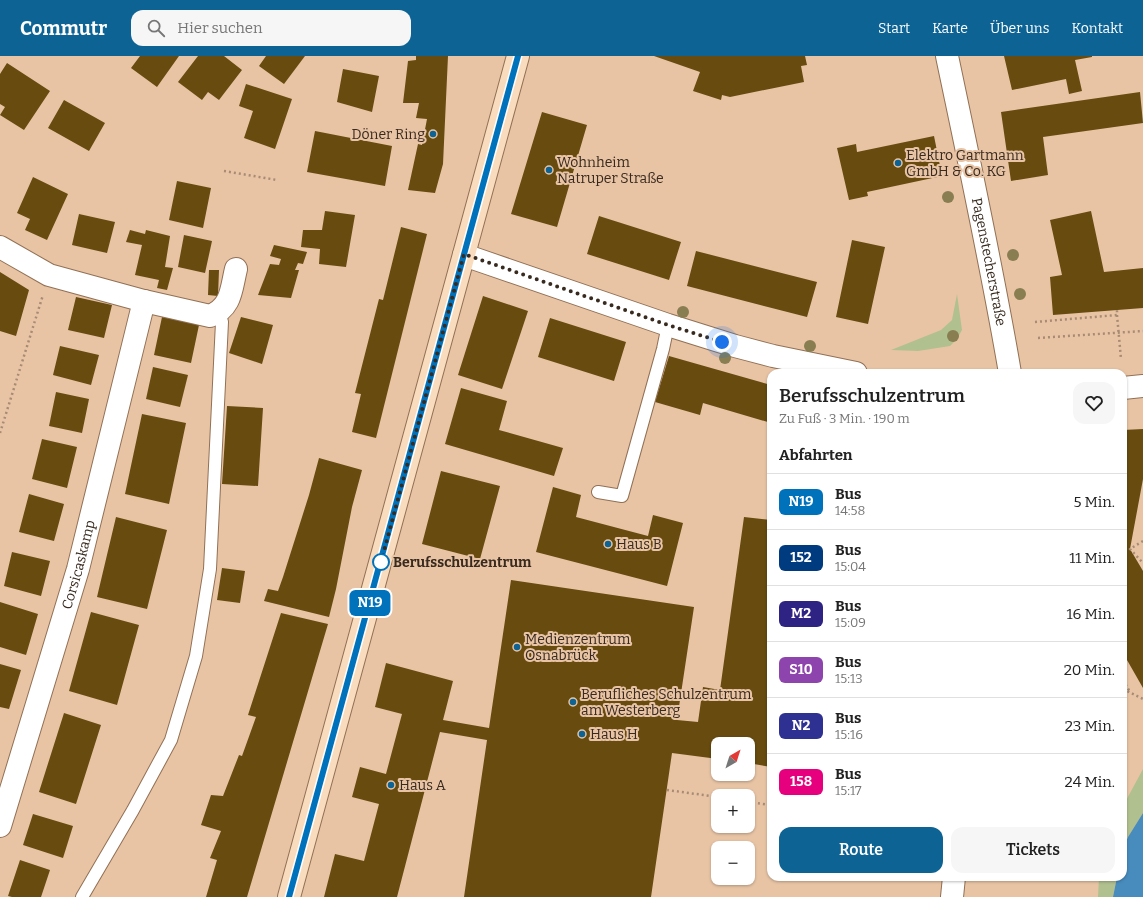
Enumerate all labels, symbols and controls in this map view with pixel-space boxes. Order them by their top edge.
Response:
search box [131,10,411,46]
text: Commutr [20,17,107,40]
icon: search [145,17,167,39]
text: Hier suchen [177,19,262,37]
text: Start [878,20,910,37]
text: Karte [932,20,968,37]
text: Über uns [990,20,1049,37]
text: Kontakt [1071,20,1123,37]
place label: Döner Ring [352,126,425,143]
marker: Döner Ring [428,129,438,139]
place label: Elektro Gartmann GmbH & Co. KG [906,147,1024,180]
place label: Wohnheim Natruper Straße [557,154,664,187]
marker: Elektro Gartmann GmbH & Co. KG [893,158,903,168]
marker: Wohnheim Natruper Straße [544,165,554,175]
street label: Pagenstecherstraße [968,196,1010,327]
your location [712,332,732,352]
button: heart [1073,382,1115,424]
text: Berufsschulzentrum [779,384,965,407]
text: Zu Fuß · 3 Min. · 190 m [779,411,910,426]
text: Abfahrten [779,446,853,464]
text: Bus [835,485,861,503]
text: N19 [788,493,814,510]
text: 5 Min. [1073,493,1115,511]
text: 14:58 [835,503,865,518]
street label: Corsicaskamp [58,518,99,611]
place label: Haus B [616,536,662,553]
marker: Haus B [603,539,613,549]
text: Bus [835,541,861,559]
text: 152 [790,549,812,566]
text: 11 Min. [1069,549,1115,567]
marker: Berufsschulzentrum [372,553,390,571]
place label: Berufsschulzentrum [393,554,532,571]
text: 15:04 [835,559,866,574]
line badge: N19 [347,590,393,616]
text: N19 [357,594,383,611]
text: Bus [835,597,861,615]
text: M2 [791,605,811,622]
text: 16 Min. [1067,605,1115,623]
text: 15:09 [835,615,866,630]
place label: Medienzentrum Osnabrück [525,631,631,664]
marker: Medienzentrum Osnabrück [512,642,522,652]
text: Bus [835,653,861,671]
text: S10 [789,661,813,678]
text: 20 Min. [1064,661,1115,679]
text: 15:13 [835,671,863,686]
place label: Berufliches Schulzentrum am Westerberg [581,686,752,719]
marker: Berufliches Schulzentrum am Westerberg [568,697,578,707]
text: Bus [835,709,861,727]
text: N2 [792,717,810,734]
text: 23 Min. [1065,717,1115,735]
place label: Haus H [590,726,638,743]
text: 15:16 [835,727,863,742]
marker: Haus H [577,729,587,739]
north arrow [711,737,755,781]
map controls [711,737,755,885]
text: Bus [835,765,861,783]
text: 158 [790,773,812,790]
text: 24 Min. [1064,773,1115,791]
place label: Haus A [399,777,446,794]
marker: Haus A [386,780,396,790]
text: 15:17 [835,783,862,798]
button: + [711,789,755,833]
button: Route [779,827,943,873]
button: Tickets [951,827,1115,873]
button: − [711,841,755,885]

